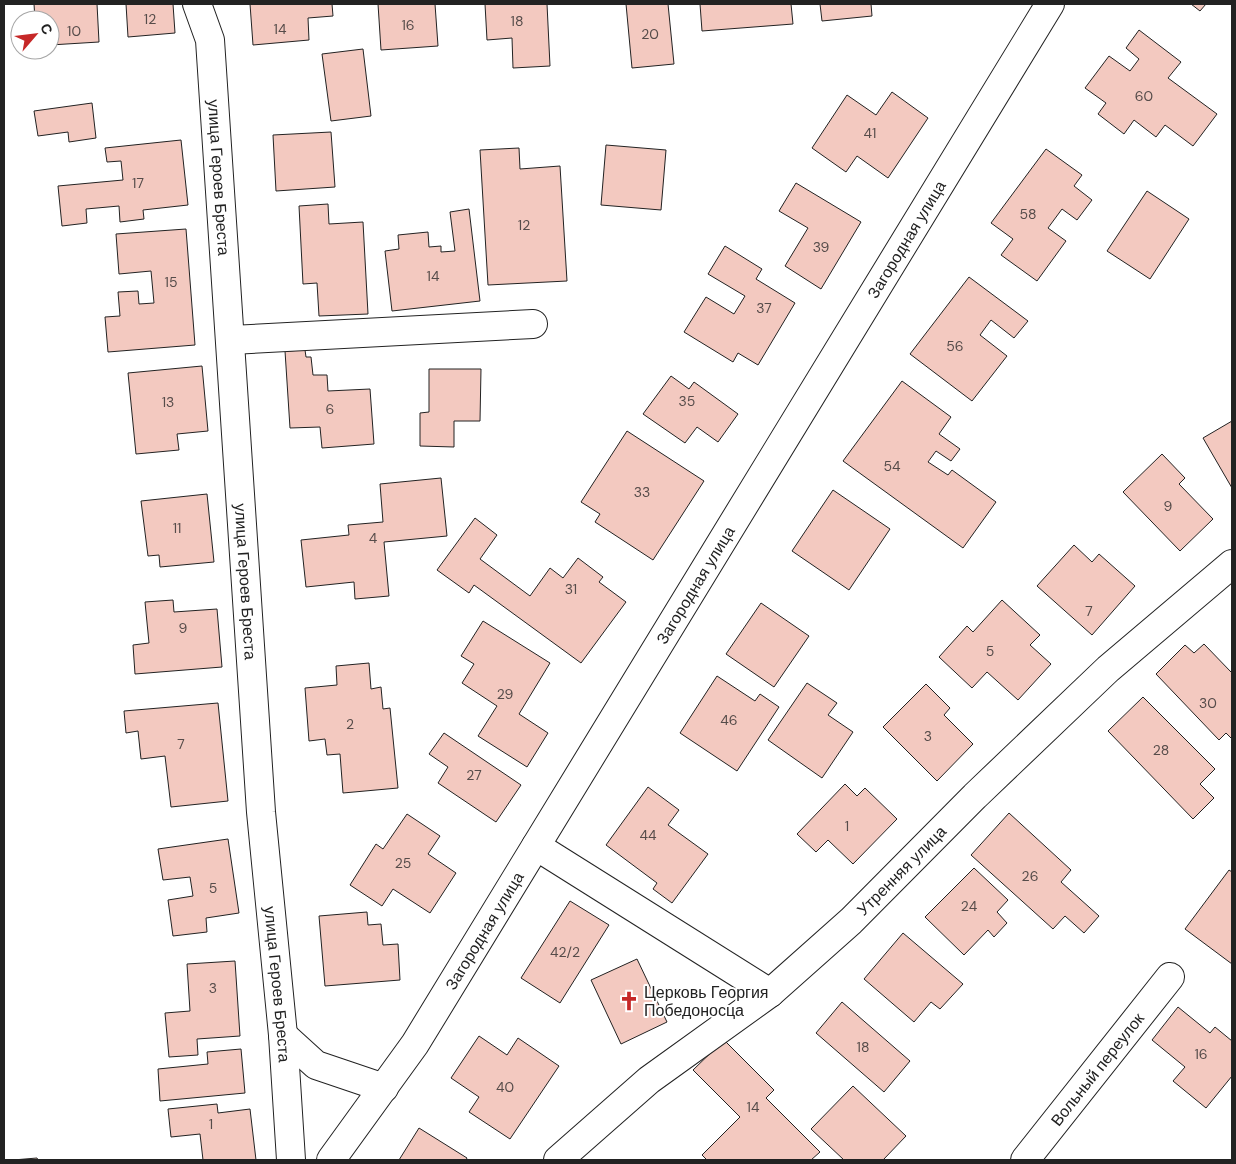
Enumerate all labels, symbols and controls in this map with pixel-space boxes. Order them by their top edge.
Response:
north arrow [10,10,60,60]
house number: 12 [144,10,156,28]
house number: 18 [511,12,523,30]
house number: 16 [401,16,415,34]
text: С [36,20,57,38]
house number: 14 [274,20,287,38]
house number: 10 [67,22,81,40]
house number: 20 [641,25,659,43]
house number: 60 [1135,87,1153,105]
street label: улица Героев Бреста [203,99,234,256]
house number: 41 [864,124,876,142]
house number: 17 [132,174,144,192]
street label: Загородная улица [863,177,951,302]
house number: 58 [1019,205,1037,223]
house number: 12 [518,216,530,234]
house number: 39 [813,238,830,256]
house number: 14 [427,267,440,285]
house number: 15 [165,273,177,291]
house number: 37 [756,299,772,317]
house number: 56 [946,337,964,355]
house number: 35 [679,392,695,410]
house number: 13 [162,393,174,411]
house number: 6 [326,400,334,418]
house number: 54 [883,457,901,475]
house number: 33 [634,483,650,501]
house number: 9 [1164,497,1173,515]
street label: улица Героев Бреста [230,503,261,661]
house number: 11 [173,519,181,537]
street label: Загородная улица [652,522,740,648]
house number: 4 [369,529,378,547]
house number: 31 [565,580,577,598]
house number: 7 [1085,602,1093,620]
house number: 9 [179,619,188,637]
house number: 5 [986,642,994,660]
house number: 29 [497,685,514,703]
house number: 30 [1199,694,1217,712]
house number: 46 [720,711,738,729]
house number: 2 [346,715,354,733]
house number: 3 [924,727,932,745]
house number: 7 [177,735,185,753]
house number: 28 [1153,741,1169,759]
house number: 27 [466,766,482,784]
house number: 1 [845,817,849,835]
street label: Утренняя улица [852,821,951,920]
house number: 44 [640,826,657,844]
house number: 25 [395,854,411,872]
house number: 26 [1022,867,1038,885]
street label: Загородная улица [441,868,529,994]
house number: 5 [209,879,217,897]
house number: 24 [961,897,978,915]
street label: улица Героев Бреста [259,905,295,1063]
house number: 42/2 [550,943,580,961]
house number: 3 [209,979,217,997]
place label: Церковь Георгия Победоносца [644,982,769,1021]
church icon: Церковь Георгия Победоносца [618,990,640,1012]
street label: Вольный переулок [1046,1008,1149,1130]
house number: 18 [857,1038,869,1056]
house number: 16 [1194,1045,1208,1063]
house number: 40 [496,1078,514,1096]
house number: 14 [747,1098,760,1116]
house number: 1 [209,1115,213,1133]

